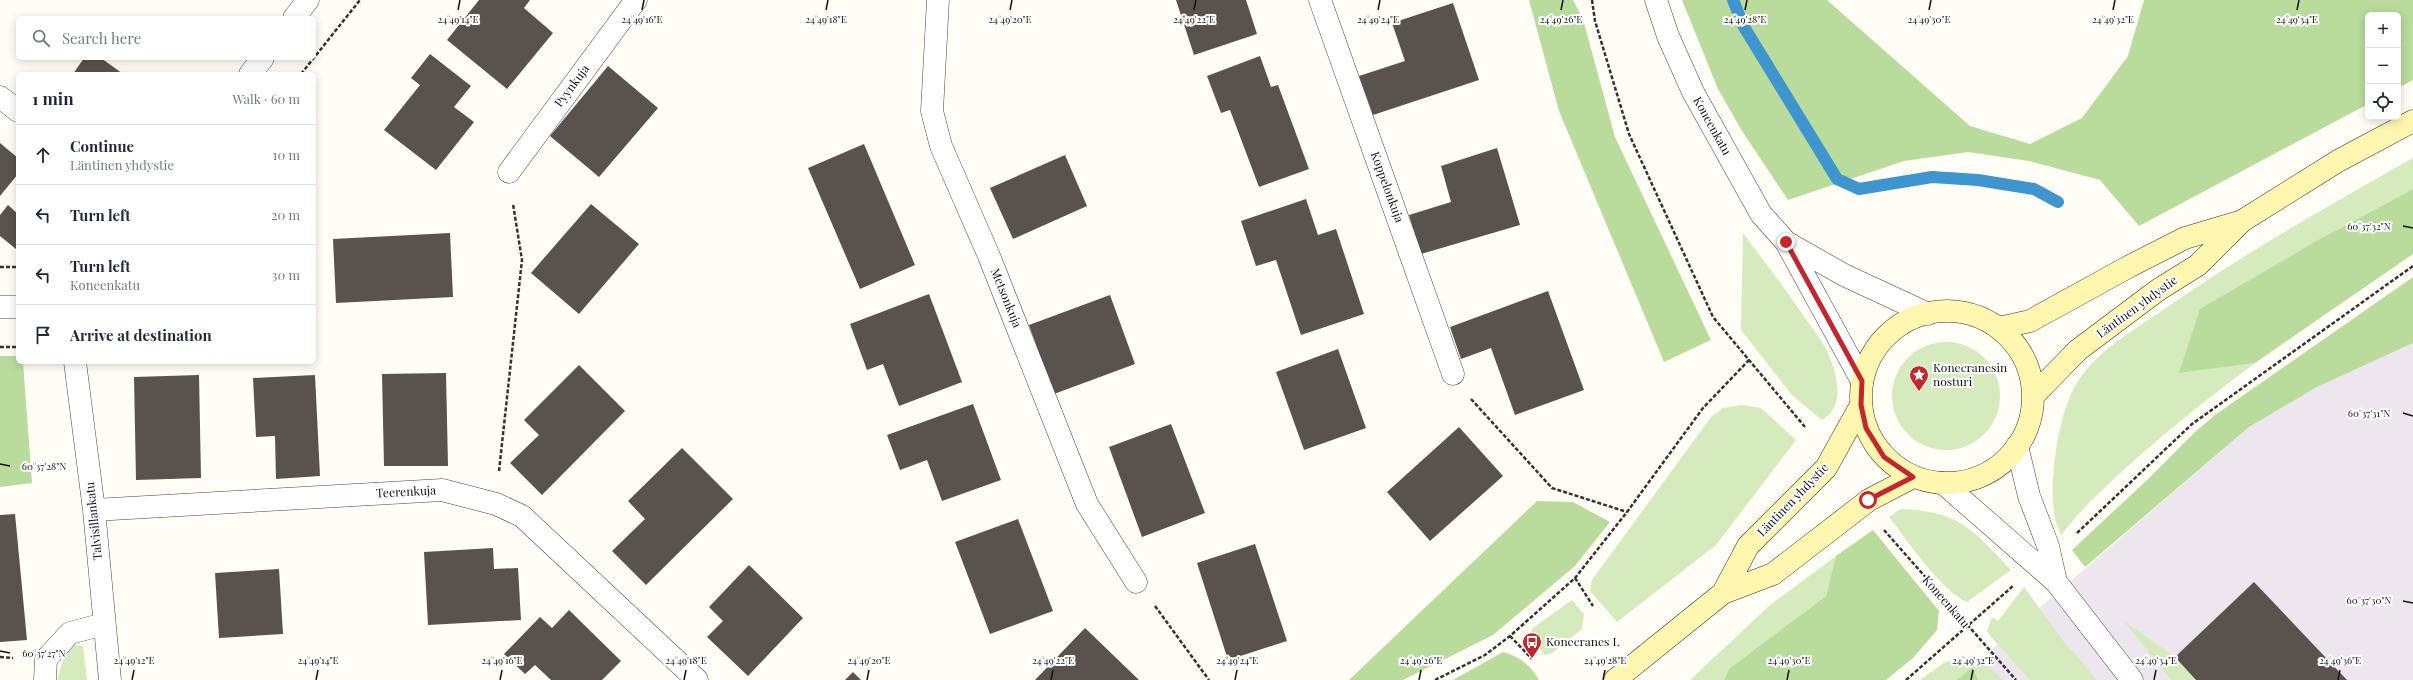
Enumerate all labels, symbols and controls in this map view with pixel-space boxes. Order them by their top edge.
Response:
text: 24°49'14"E [437,12,479,26]
text: 24°49'16"E [621,12,663,26]
text: 24°49'18"E [805,12,847,26]
text: 24°49'20"E [988,12,1032,26]
text: 24°49'22"E [1173,12,1215,26]
text: 24°49'24"E [1357,12,1399,26]
text: 24°49'26"E [1540,12,1582,26]
text: 24°49'28"E [1724,12,1766,26]
text: 24°49'30"E [1907,12,1951,26]
text: 24°49'32"E [2092,12,2134,26]
text: 24°49'34"E [2276,12,2318,26]
map controls [2365,12,2401,120]
button: + [2365,12,2401,48]
search box [16,16,316,60]
icon: search [30,27,52,49]
text: Search here [62,28,141,48]
button: − [2365,48,2401,84]
street label: Pyynkuja [550,61,592,110]
button: locate [2365,84,2401,120]
text: 1 min [32,87,74,109]
text: Walk · 60 m [232,90,300,107]
street label: Koneenkatu [1690,93,1736,158]
text: Continue [70,136,134,156]
icon: ahead [32,144,54,166]
text: 10 m [273,146,300,163]
street label: Koppelonkuja [1368,149,1408,224]
text: Läntinen yhdystie [70,156,174,173]
icon: left [32,204,54,226]
text: Turn left [70,205,131,225]
text: 20 m [271,206,300,223]
text: 60°37'32"N [2347,219,2391,233]
route end [1777,233,1795,251]
text: Turn left [70,256,131,276]
icon: left [32,264,54,286]
text: 30 m [272,266,300,283]
street label: Metsonkuja [988,266,1026,330]
street label: Läntinen yhdystie [2093,272,2180,341]
text: Koneenkatu [70,276,140,293]
icon: arrive [32,324,54,346]
text: Arrive at destination [70,325,212,345]
place label: Konecranesin nosturi [1933,359,2007,389]
place icon: Konecranesin nosturi [1908,364,1930,392]
text: 60°37'31"N [2348,406,2390,420]
text: 60°37'28"N [22,459,66,473]
street label: Läntinen yhdystie [1753,459,1831,539]
street label: Talvisillankatu [81,481,105,561]
street label: Teerenkuja [375,481,436,501]
route start [1859,491,1877,509]
street label: Koneenkatu [1920,572,1974,631]
text: 60°37'30"N [2347,593,2391,607]
bus stop icon: Konecranes L [1521,631,1543,659]
place label: Konecranes L [1546,633,1619,649]
text: 60°37'27"N [22,646,66,660]
text: 24°49'12"E [113,653,155,667]
text: 24°49'14"E [297,653,339,667]
text: 24°49'16"E [481,653,523,667]
text: 24°49'18"E [665,653,707,667]
text: 24°49'20"E [847,653,891,667]
text: 24°49'22"E [1032,653,1074,667]
text: 24°49'24"E [1216,653,1258,667]
text: 24°49'26"E [1400,653,1442,667]
text: 24°49'28"E [1584,653,1626,667]
text: 24°49'30"E [1767,653,1811,667]
text: 24°49'32"E [1952,653,1994,667]
text: 24°49'34"E [2135,653,2177,667]
text: 24°49'36"E [2319,653,2361,667]

